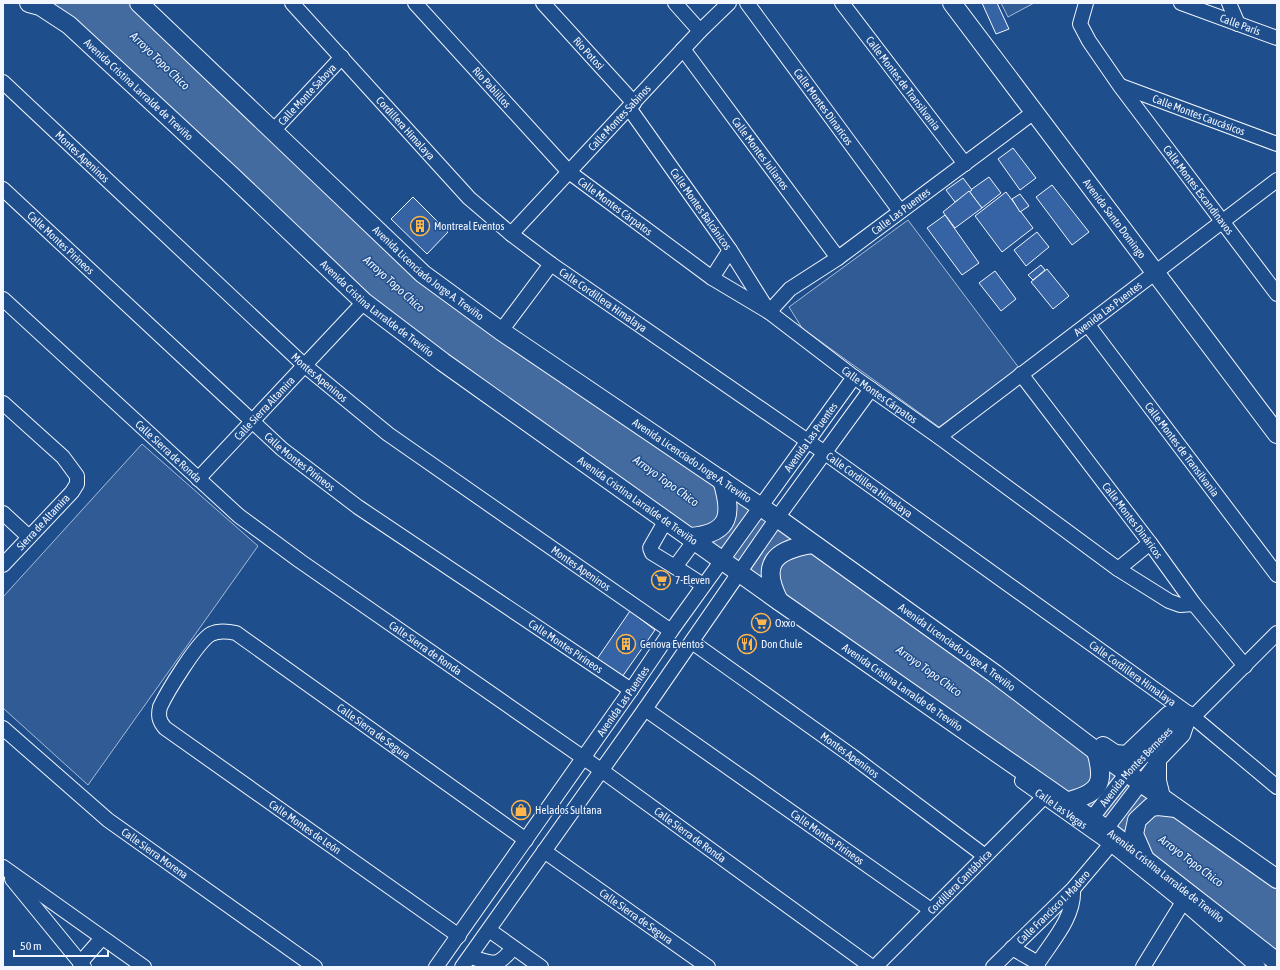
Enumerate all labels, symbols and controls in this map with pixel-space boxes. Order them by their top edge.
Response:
street label: Calle París [1218,12,1262,37]
water label: Arroyo Topo Chico [127,28,193,93]
street label: Calle Montes de Transilvania [864,34,943,133]
street label: Rio Potosi [571,35,607,72]
street label: Avenida Cristina Larralde de Treviño [82,36,195,143]
street label: Calle Monte Saboya [276,61,339,128]
street label: Rio Pablillos [470,65,513,110]
street label: Calle Montes Dinaricos [791,66,856,148]
street label: Calle Montes Sabinos [586,82,653,153]
street label: Calle Montes Caucásicos [1151,92,1247,138]
street label: Cordillera Himalaya [374,94,437,162]
street label: Calle Montes Julianos [730,115,791,192]
street label: Montes Apeninos [53,129,112,185]
street label: Calle Montes Escandinavos [1161,143,1236,237]
street label: Calle Montes Balcánicos [668,166,734,252]
street label: Calle Montes Cárpatos [576,175,655,238]
street label: Avenida Santo Domingo [1081,177,1148,261]
street label: Calle Las Puentes [869,185,933,237]
street label: Calle Montes Pirineos [25,209,97,277]
building icon: Montreal Eventos [409,215,431,237]
place label: Montreal Eventos [434,220,504,232]
street label: Avenida Licenciado Jorge A. Treviño [370,223,486,322]
water label: Arroyo Topo Chico [360,252,428,315]
street label: Avenida Cristina Larralde de Treviño [318,258,436,359]
street label: Calle Cordillera Himalaya [557,266,649,334]
street label: Avenida Las Puentes [1071,279,1144,338]
street label: Montes Apeninos [289,351,350,404]
street label: Calle Montes Cárpatos [839,364,919,426]
street label: Calle Sierra Altamira [232,374,297,442]
street label: Avenida Las Puentes [782,400,840,474]
street label: Calle Montes de Transilvania [1143,400,1222,499]
street label: Avenida Licenciado Jorge A. Treviño [630,416,754,505]
street label: Calle Sierra de Ronda [133,418,204,485]
street label: Calle Montes Pirineos [262,430,337,493]
street label: Calle Cordillera Himalaya [824,450,915,520]
water label: Arroyo Topo Chico [630,452,702,510]
street label: Avenida Cristina Larralde de Treviño [576,454,700,547]
street label: Calle Montes Dináricos [1100,480,1165,561]
street label: Sierra de Altamira [14,492,72,552]
street label: Montes Apeninos [549,544,613,593]
supermarket icon: 7-Eleven [650,569,672,591]
place label: 7-Eleven [675,574,710,586]
street label: Avenida Licenciado Jorge A. Treviño [896,601,1018,693]
supermarket icon: Oxxo [750,612,772,634]
street label: Calle Montes Pirineos [526,617,605,675]
place label: Oxxo [775,617,795,629]
street label: Calle Sierra de Ronda [387,619,464,677]
building icon: Genova Eventos [615,633,637,655]
restaurant icon: Don Chule [736,633,758,655]
place label: Genova Eventos [640,638,704,650]
place label: Don Chule [761,638,803,650]
street label: Calle Cordillera Himalaya [1087,638,1178,708]
street label: Avenida Cristina Larralde de Treviño [840,641,965,733]
water label: Arroyo Topo Chico [893,642,965,700]
street label: Avenida Las Puentes [594,664,651,738]
street label: Calle Sierra de Segura [335,701,413,761]
street label: Avenida Montes Berneses [1097,725,1175,809]
street label: Montes Apeninos [818,730,881,780]
street label: Calle Las Vegas [1033,786,1090,831]
street label: Calle Montes de León [267,798,343,856]
shop icon: Helados Sultana [510,799,532,821]
place label: Helados Sultana [535,804,602,816]
street label: Calle Sierra de Ronda [652,805,728,865]
street label: Calle Montes Pirineos [789,807,866,867]
street label: Calle Sierra Morena [119,826,190,881]
street label: Avenida Cristina Larralde de Treviño [1106,827,1227,925]
water label: Arroyo Topo Chico [1155,832,1226,890]
street label: Cordillera Cantábrica [925,847,994,916]
street label: Calle Francisco I. Madero [1014,868,1092,946]
street label: Calle Sierra de Segura [597,886,675,946]
scale bar [14,932,108,958]
text: 50 m [20,939,42,953]

